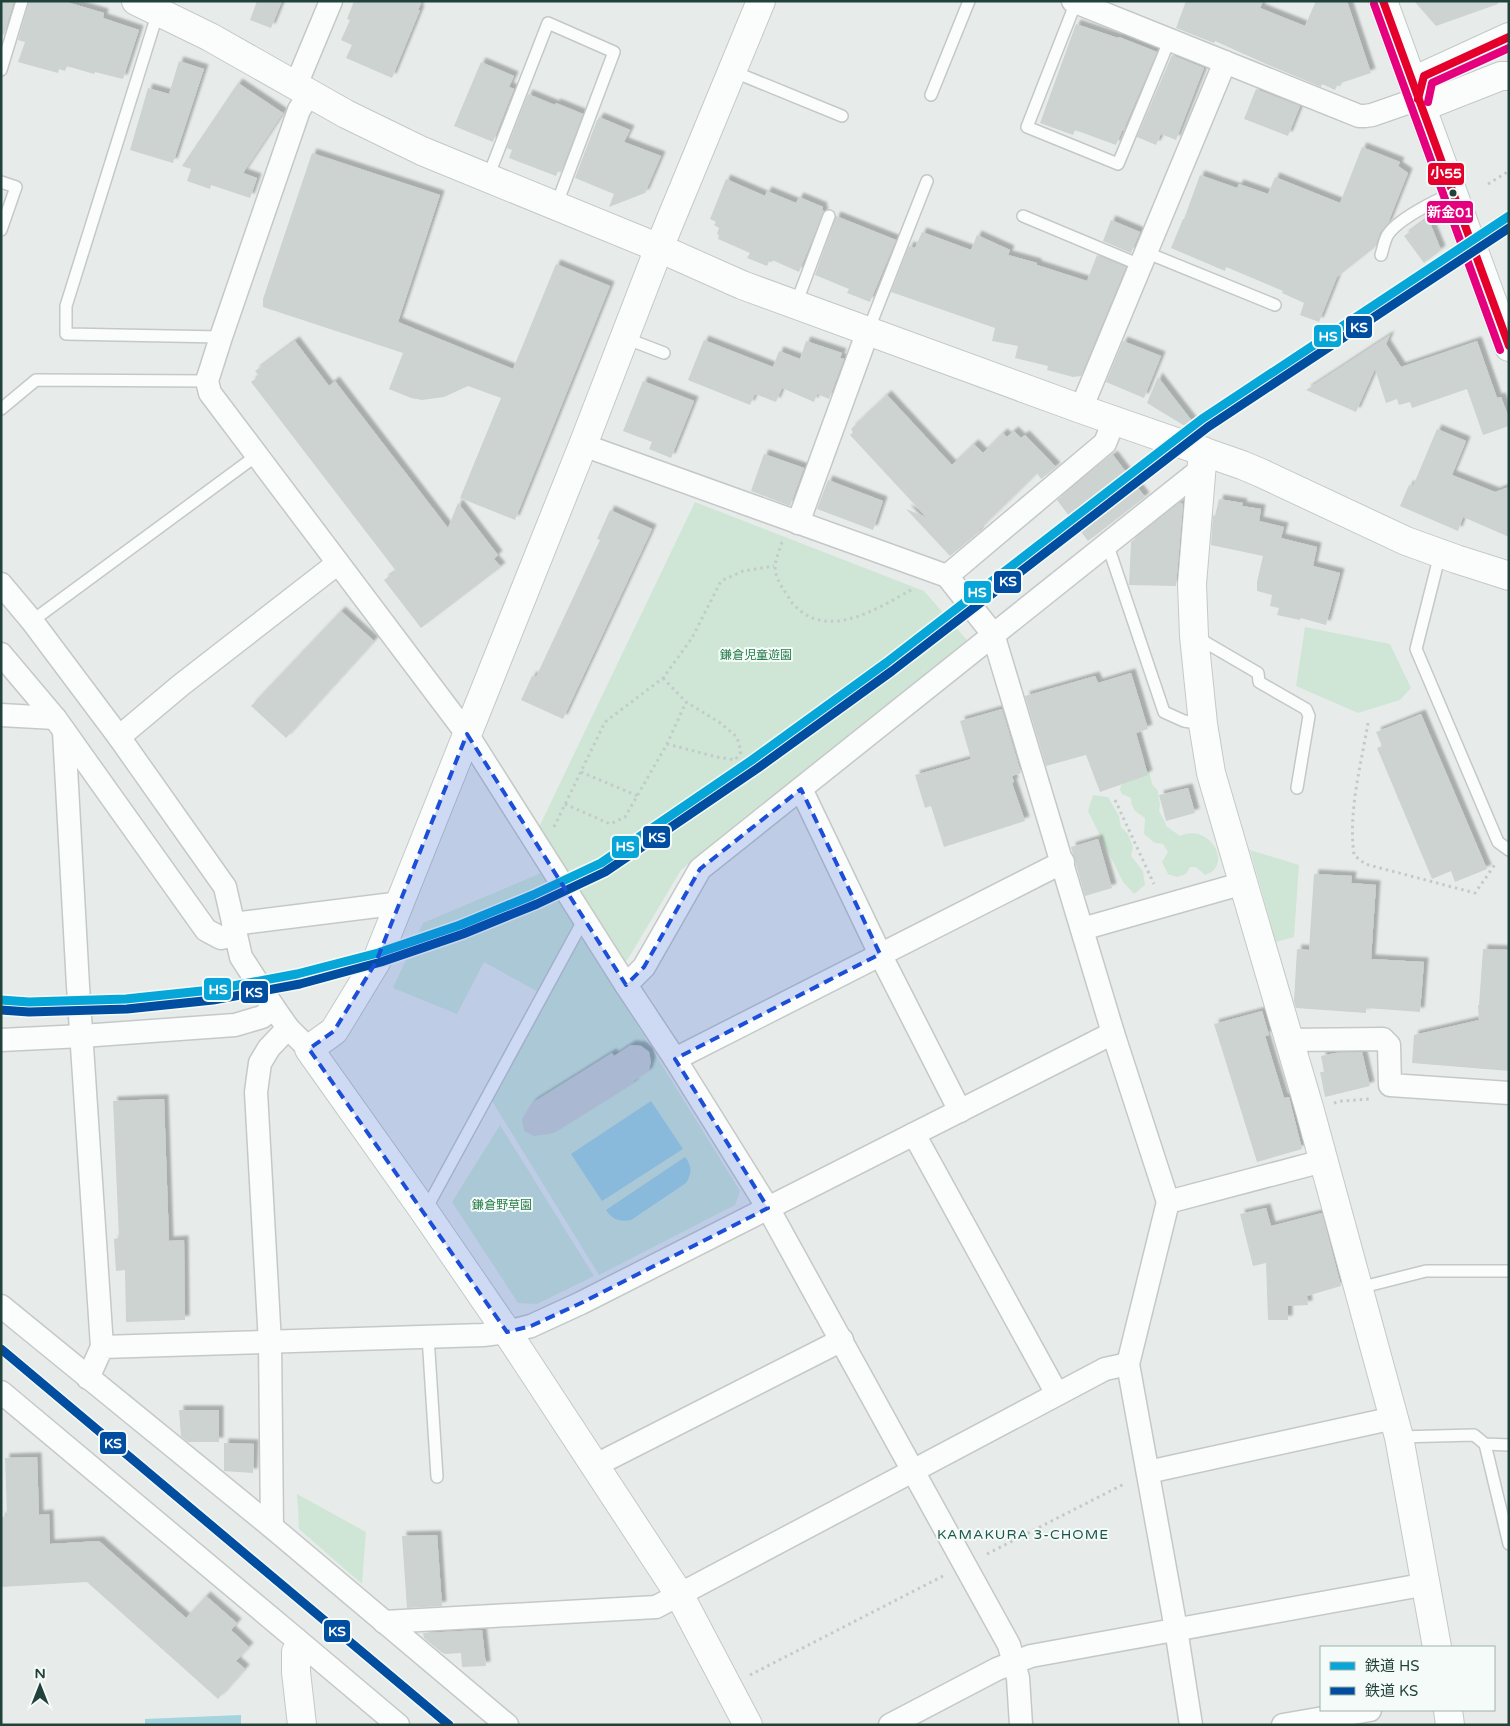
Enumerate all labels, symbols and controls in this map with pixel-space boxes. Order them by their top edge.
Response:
line badge: 小55 [1427,162,1465,186]
text: 小55 [1430,165,1462,182]
unlabelled marker [1448,188,1458,198]
line badge: 新金01 [1426,200,1474,224]
text: 新金01 [1427,204,1473,221]
line badge: KS [1345,315,1373,339]
text: KS [1350,319,1368,336]
line badge: HS [1313,324,1342,348]
text: HS [1318,328,1338,345]
line badge: KS [993,570,1022,594]
text: KS [999,573,1017,590]
line badge: HS [963,580,992,604]
text: HS [967,584,987,601]
park label: 鎌倉児童遊園 [720,648,792,662]
line badge: KS [642,825,671,849]
text: KS [648,829,666,846]
line badge: HS [611,835,640,859]
text: HS [615,838,635,855]
line badge: HS [203,977,232,1001]
line badge: KS [240,980,269,1004]
text: HS [208,981,228,998]
text: KS [245,984,263,1001]
park label: 鎌倉野草園 [472,1198,532,1212]
line badge: KS [99,1431,127,1455]
text: KS [104,1435,122,1452]
district label: KAMAKURA 3-CHOME [937,1526,1109,1543]
line badge: KS [323,1619,351,1643]
text: KS [328,1623,346,1640]
legend [1320,1646,1495,1711]
text: 鉄道 HS [1365,1657,1419,1675]
north arrow [15,1661,65,1711]
text: N [34,1665,46,1682]
text: 鉄道 KS [1365,1682,1418,1700]

